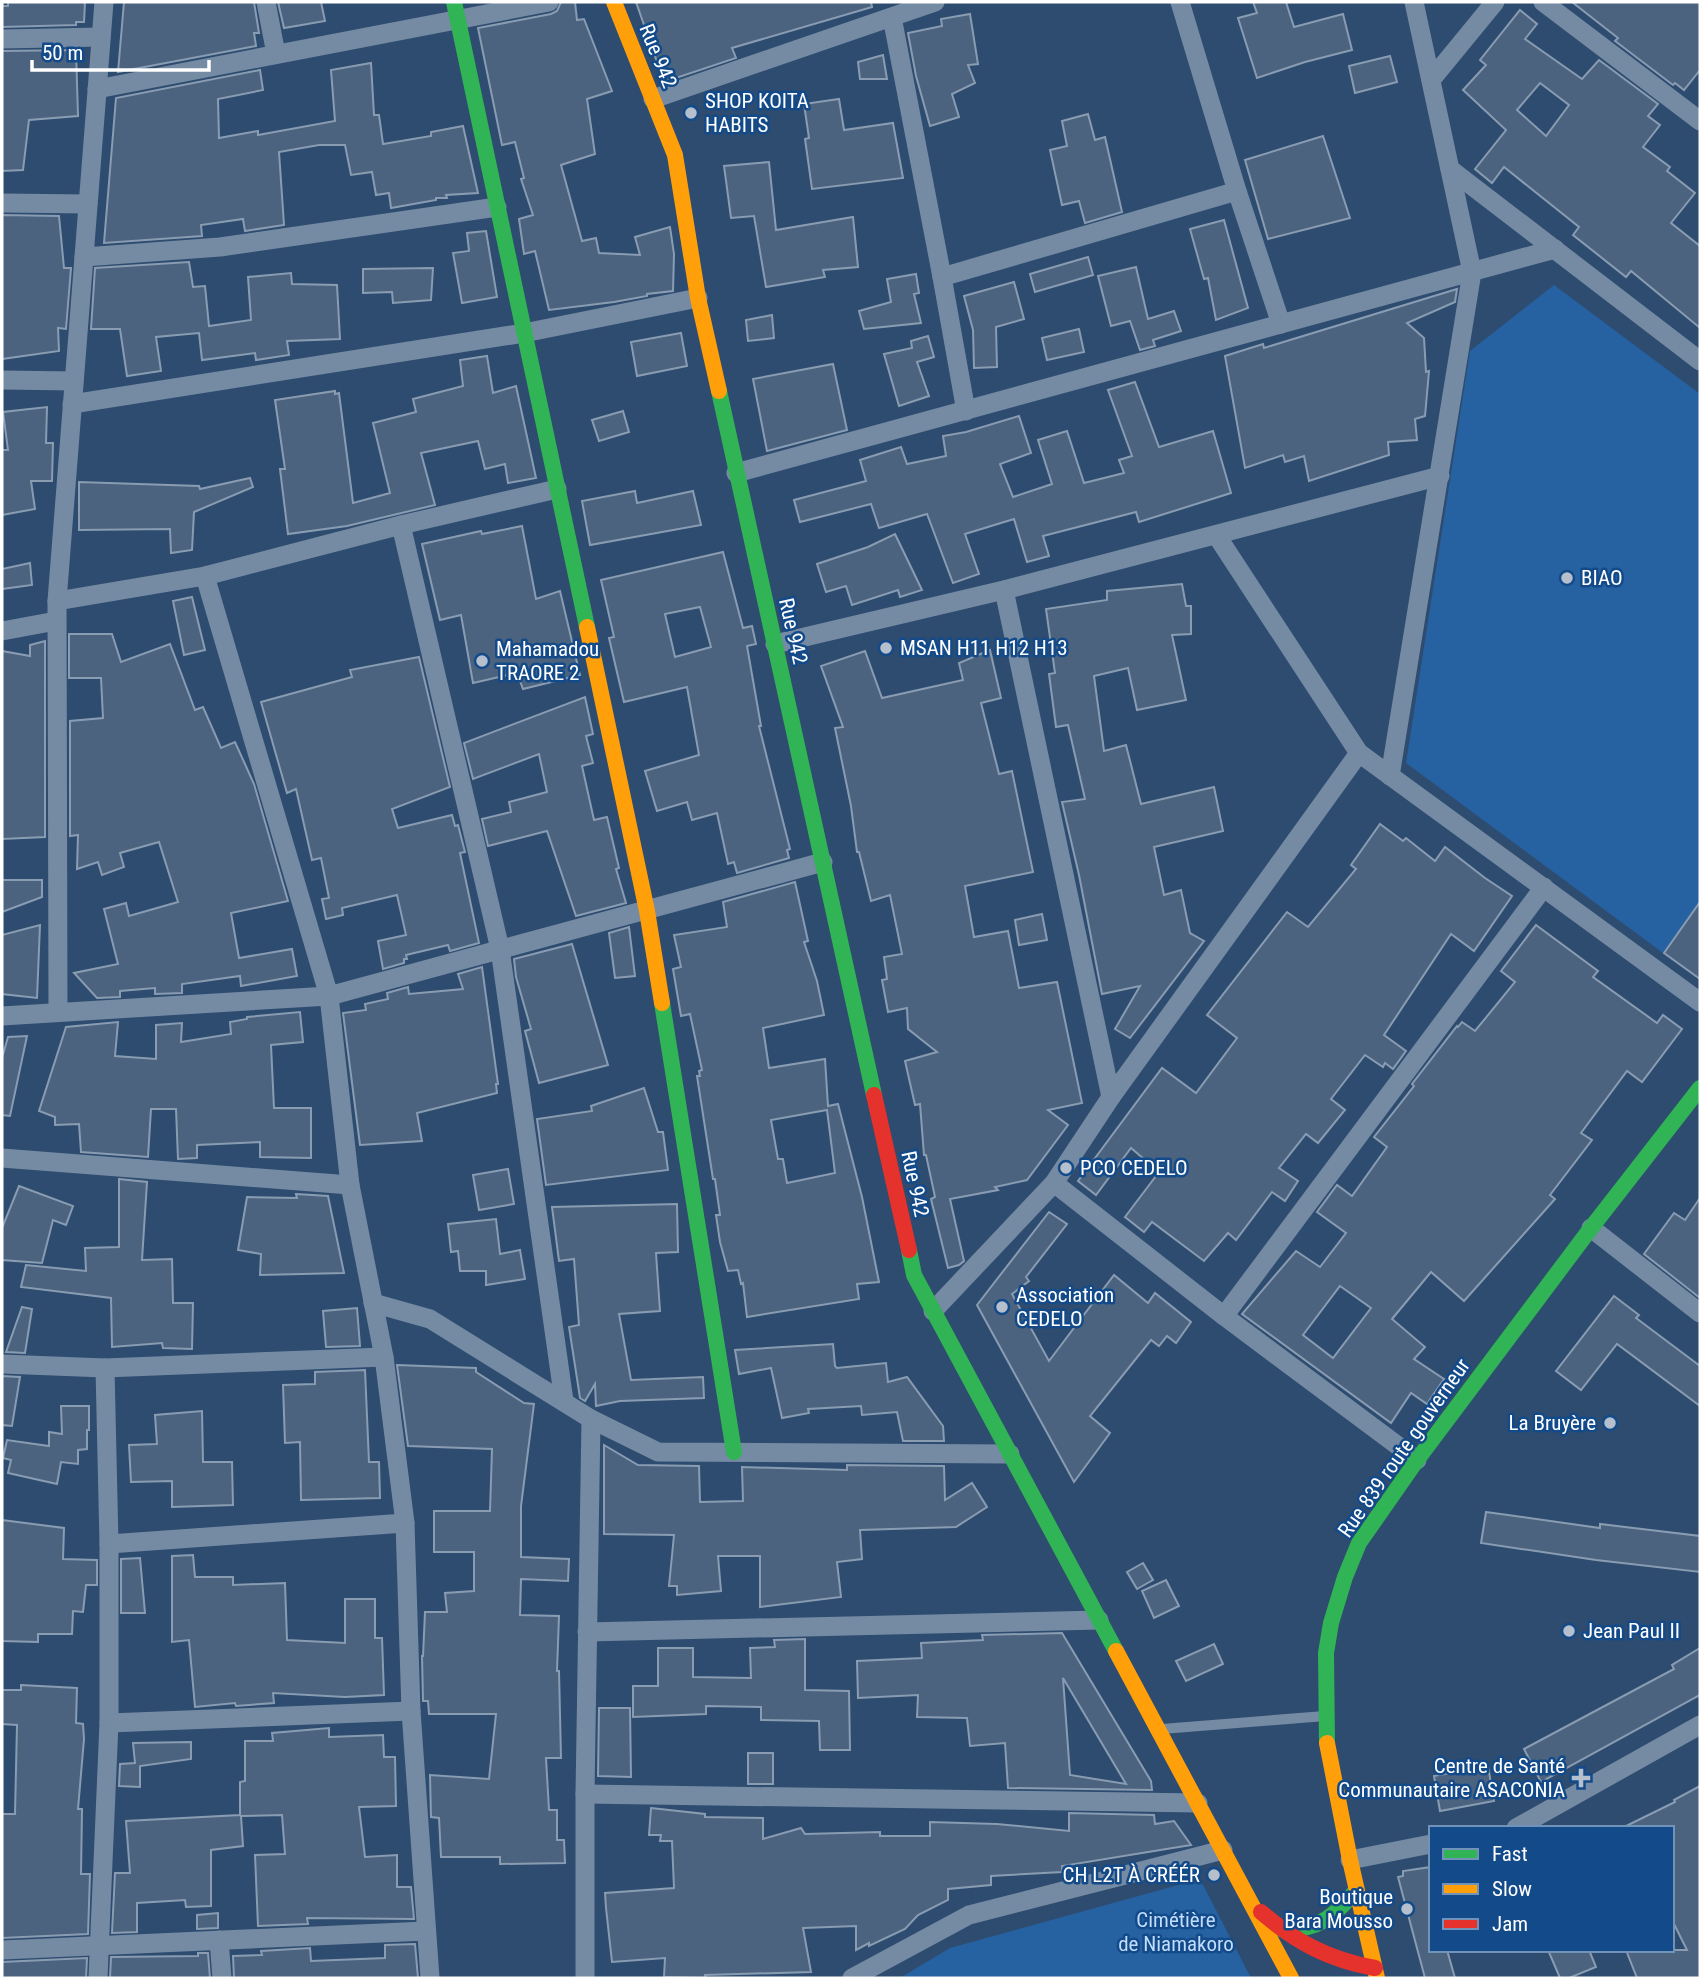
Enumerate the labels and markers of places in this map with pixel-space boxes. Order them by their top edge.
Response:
place label: SHOP KOITA HABITS [705,89,809,137]
marker: SHOP KOITA HABITS [683,105,699,121]
place label: BIAO [1581,566,1623,590]
marker: BIAO [1559,570,1575,586]
place label: MSAN H11 H12 H13 [900,636,1068,660]
place label: Mahamadou TRAORE 2 [496,637,599,685]
marker: MSAN H11 H12 H13 [878,640,894,656]
marker: Mahamadou TRAORE 2 [474,653,490,669]
place label: PCO CEDELO [1080,1156,1188,1180]
marker: PCO CEDELO [1058,1160,1074,1176]
place label: Association CEDELO [1016,1283,1114,1331]
marker: Association CEDELO [994,1299,1010,1315]
place label: La Bruyère [1509,1411,1596,1435]
marker: La Bruyère [1602,1415,1618,1431]
place label: Jean Paul II [1583,1619,1680,1643]
marker: Jean Paul II [1561,1623,1577,1639]
place label: Centre de Santé Communautaire ASACONIA [1338,1754,1565,1802]
marker: Centre de Santé Communautaire ASACONIA [1571,1768,1591,1788]
place label: CH L2T À CRÉÉR [1063,1863,1200,1887]
marker: CH L2T À CRÉÉR [1206,1867,1222,1883]
place label: Boutique Bara Mousso [1284,1885,1393,1933]
marker: Boutique Bara Mousso [1399,1901,1415,1917]

